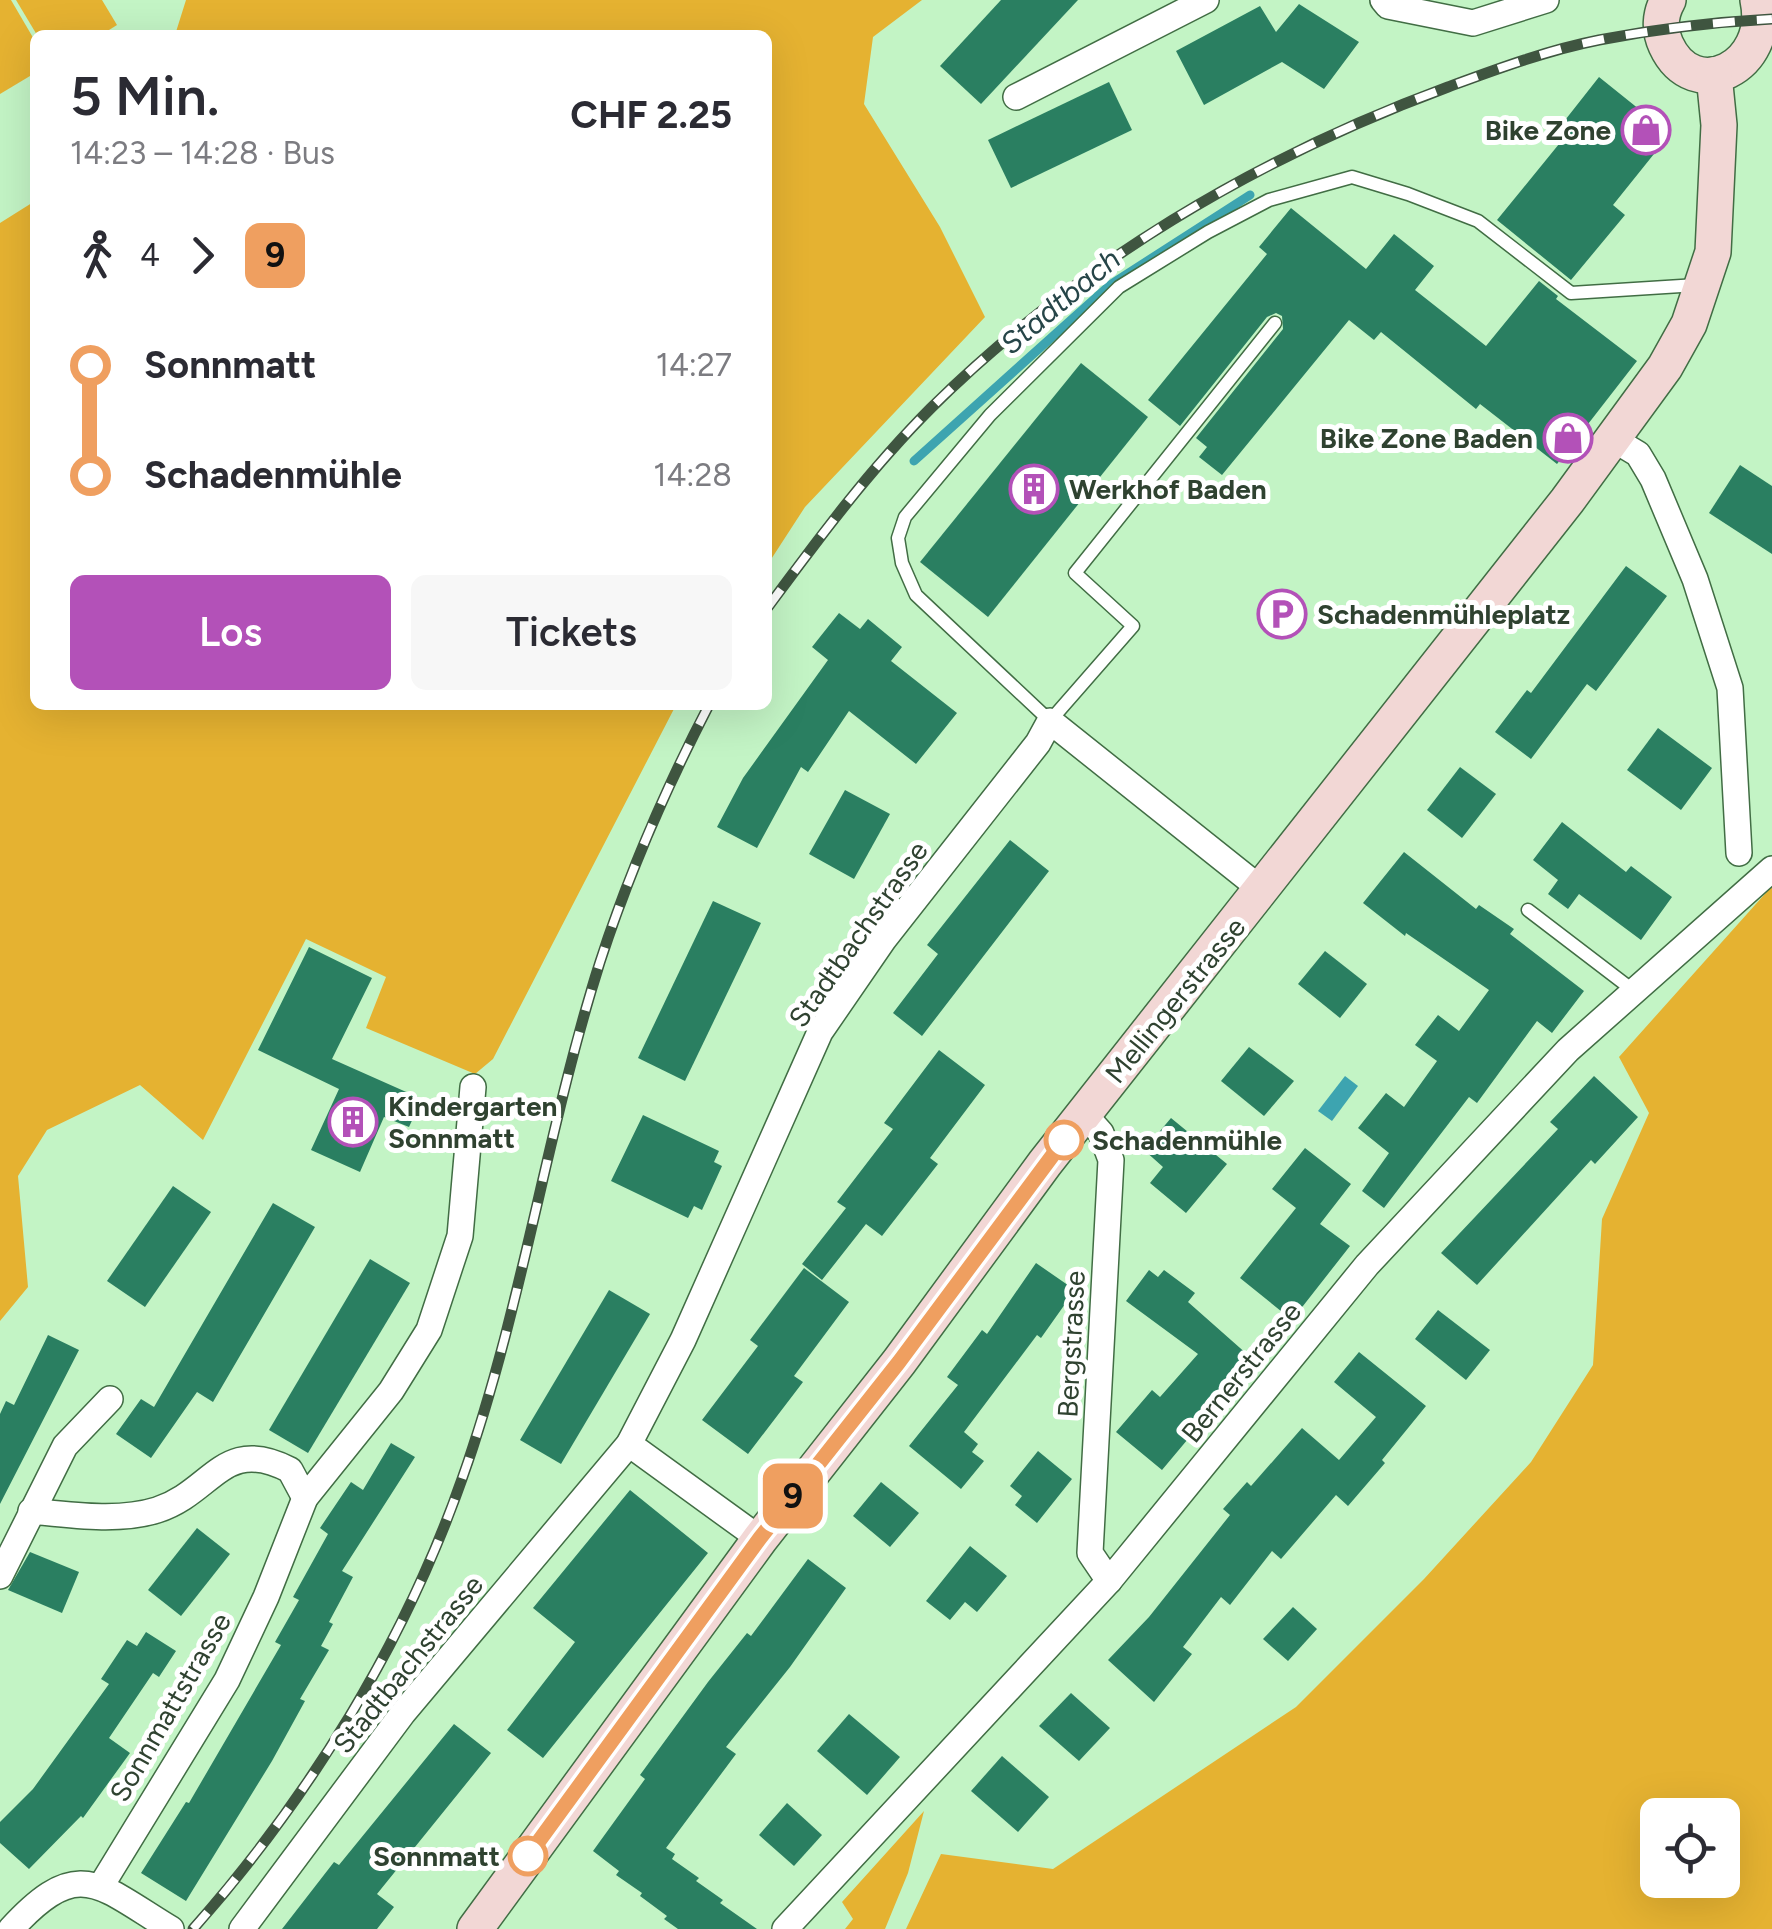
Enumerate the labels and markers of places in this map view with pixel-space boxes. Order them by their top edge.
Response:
shop icon: Bike Zone [1620,104,1672,156]
place label: Bike Zone [1485,113,1611,147]
shop icon: Bike Zone Baden [1542,412,1594,464]
place label: Bike Zone Baden [1320,421,1533,455]
building icon: Werkhof Baden [1008,463,1060,515]
place label: Werkhof Baden [1069,472,1267,506]
parking icon: Schadenmühleplatz [1256,588,1308,640]
place label: Schadenmühleplatz [1317,597,1570,631]
place label: Kindergarten Sonnmatt [388,1089,557,1155]
building icon: Kindergarten Sonnmatt [327,1096,379,1148]
marker: Schadenmühle [1045,1121,1083,1159]
place label: Schadenmühle [1092,1123,1282,1157]
marker: Sonnmatt [509,1837,547,1875]
place label: Sonnmatt [373,1839,500,1873]

